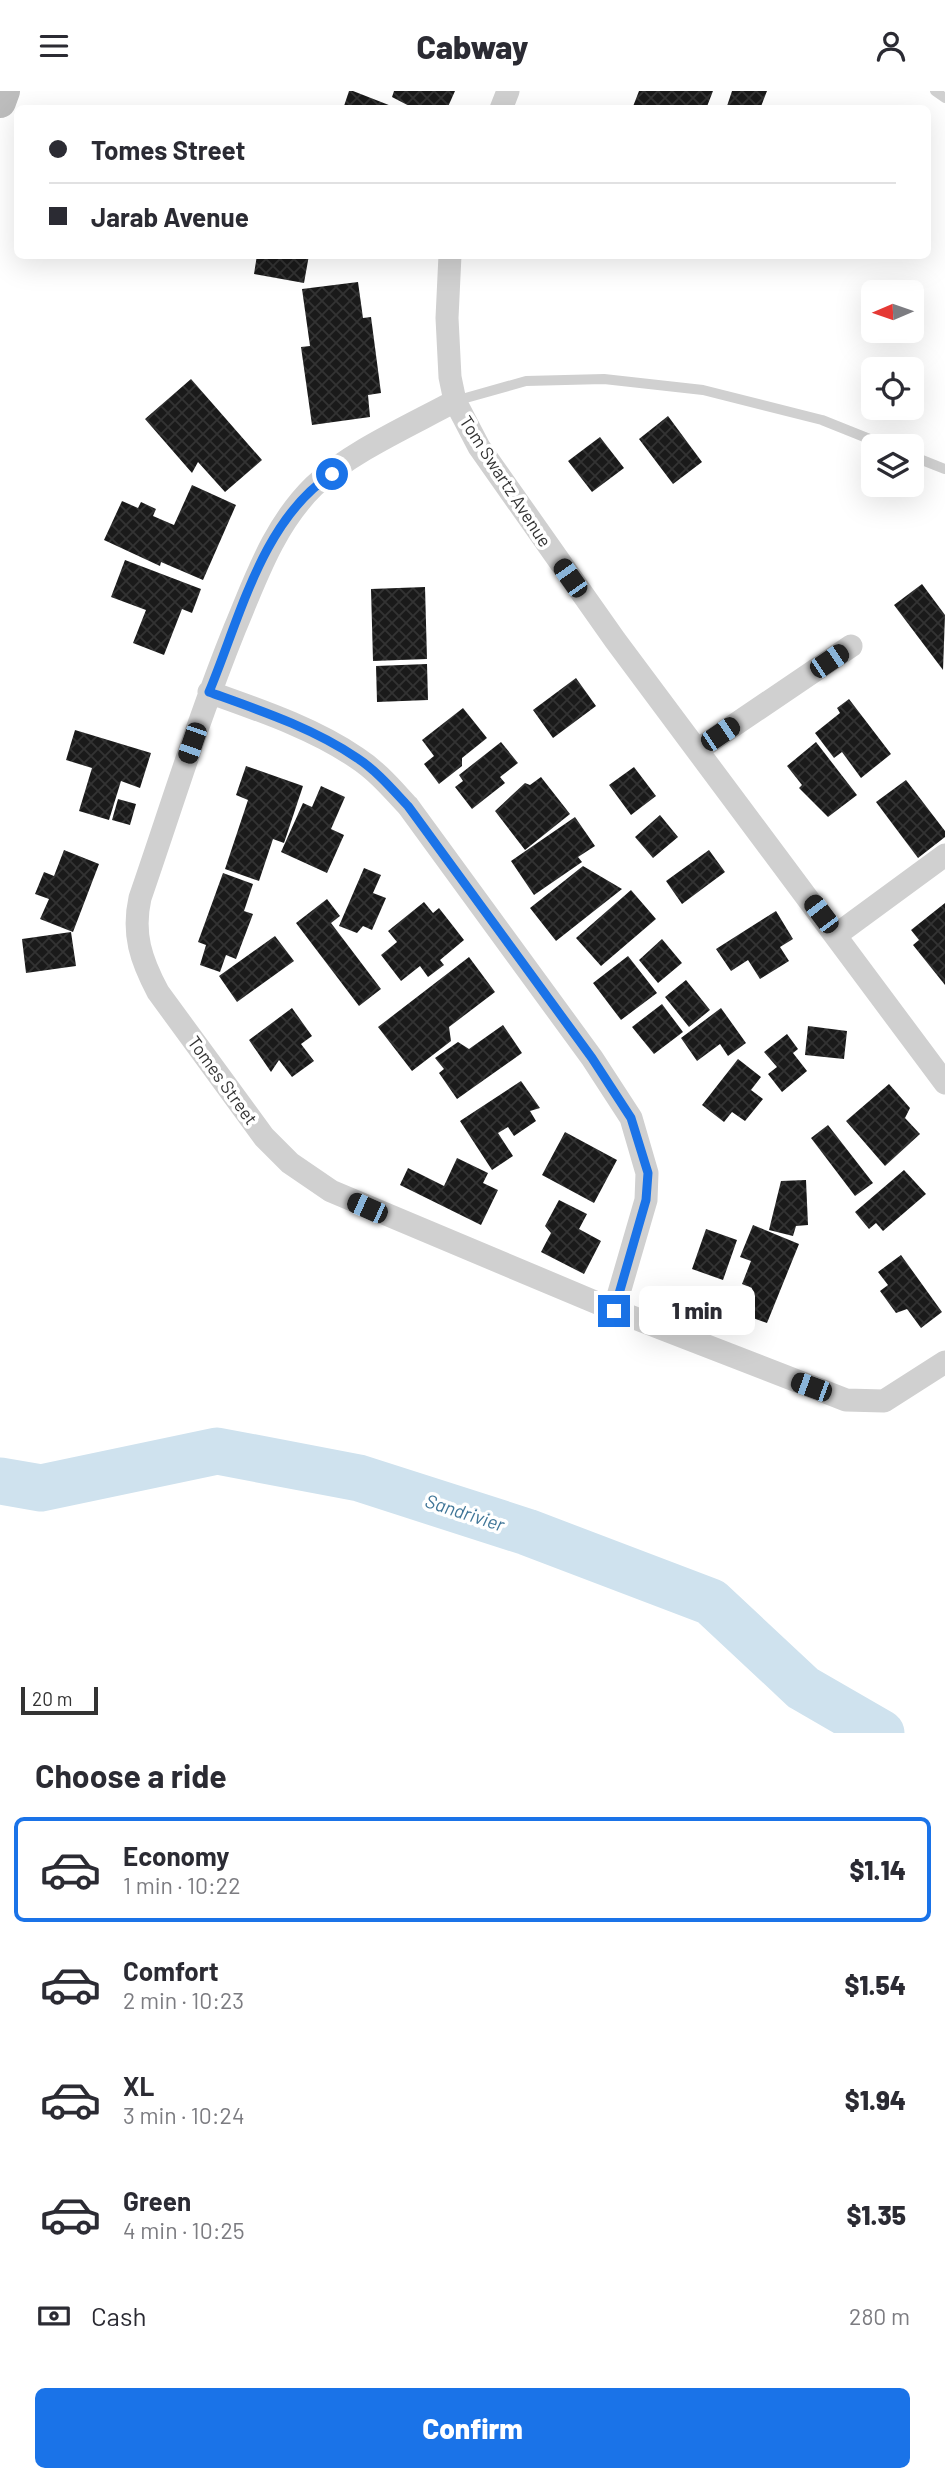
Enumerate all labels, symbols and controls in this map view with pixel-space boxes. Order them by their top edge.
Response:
icon: menu [35,27,73,65]
text: Cabway [416,27,529,65]
icon: person [872,27,910,65]
text: Tomes Street [91,134,245,165]
text: Jarab Avenue [91,201,249,232]
north arrow [861,280,924,343]
map controls [861,280,924,497]
button: locate [861,357,924,420]
street label: Tom Swartz Avenue [455,411,557,551]
button: layers [861,434,924,497]
route start [316,458,348,490]
car [550,555,591,601]
car [806,641,853,681]
car [697,714,744,754]
car [176,720,209,766]
car [800,891,843,937]
street label: Tomes Street [183,1031,263,1129]
car [344,1190,391,1226]
callout: 1 min [638,1287,754,1335]
route end [598,1295,630,1327]
text: 1 min [672,1296,722,1324]
car [788,1370,835,1404]
water label: Sandrivier [422,1488,509,1536]
scale bar [21,1684,98,1716]
text: 20 m [32,1687,72,1710]
text: Choose a ride [35,1756,227,1794]
icon: car [39,1838,102,1901]
text: Economy [123,1840,229,1871]
text: $1.14 [849,1854,906,1885]
text: 1 min · 10:22 [123,1871,240,1899]
icon: car [39,1953,102,2016]
text: Comfort [123,1955,219,1986]
text: $1.54 [844,1969,906,2000]
text: 2 min · 10:23 [123,1986,244,2014]
icon: car [39,2068,102,2131]
text: XL [123,2070,154,2101]
text: $1.94 [845,2084,906,2115]
text: 3 min · 10:24 [123,2101,245,2129]
icon: car [39,2183,102,2246]
text: Green [123,2185,191,2216]
text: $1.35 [846,2199,906,2230]
text: 4 min · 10:25 [123,2216,245,2244]
icon: cash [35,2297,73,2335]
text: Cash [91,2300,146,2331]
text: 280 m [849,2302,910,2330]
button: Confirm [35,2388,910,2468]

